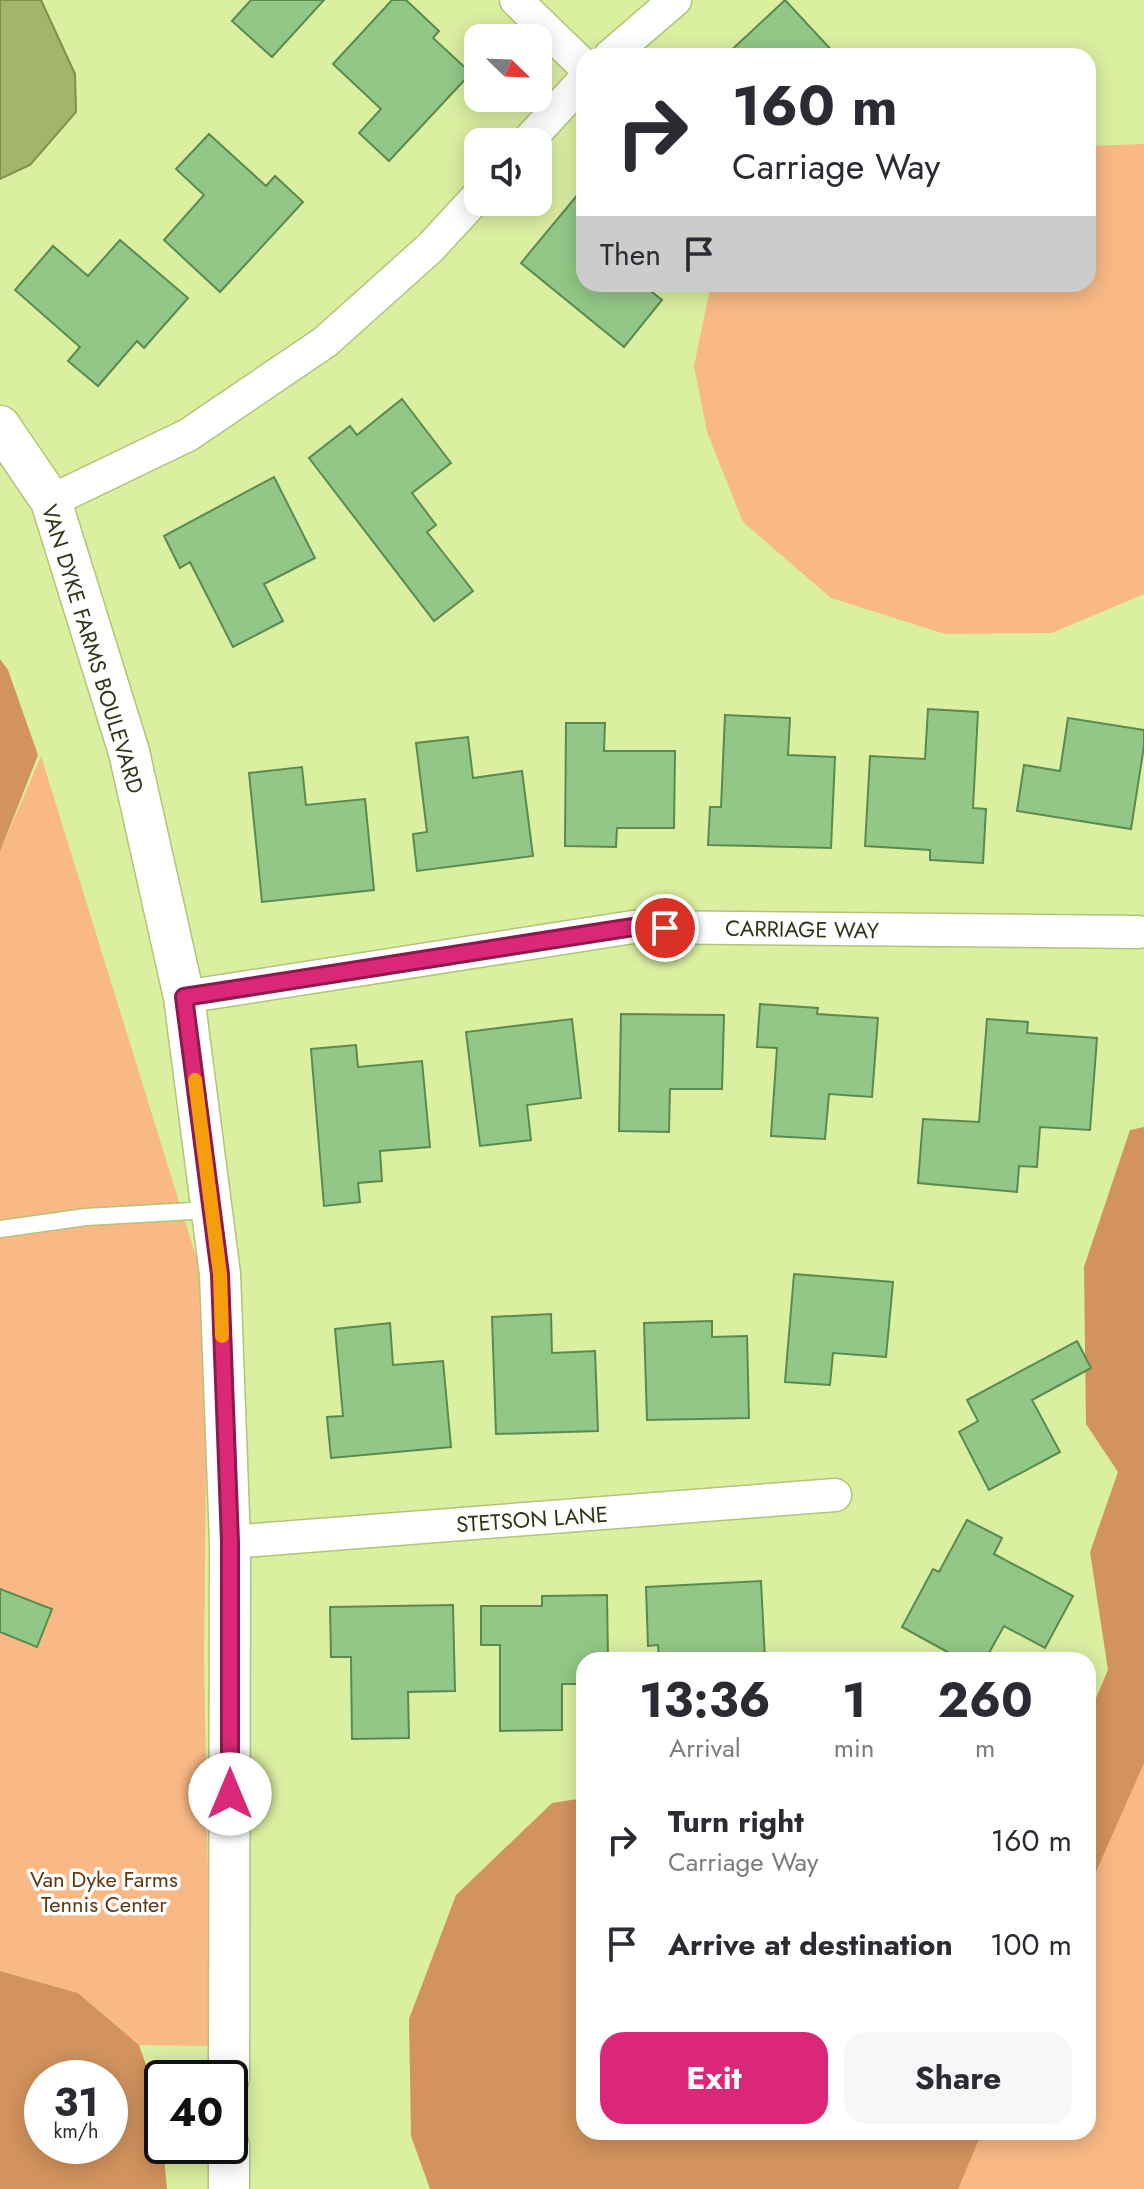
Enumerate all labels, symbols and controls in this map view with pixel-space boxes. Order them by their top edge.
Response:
north arrow [464,24,552,112]
map controls [464,24,552,216]
text: 160 m [732,65,898,146]
icon: right [600,80,704,184]
button: sound [464,128,552,216]
text: Carriage Way [732,140,940,192]
icon: arrive [677,232,721,276]
text: Then [600,233,661,276]
street label: VAN DYKE FARMS BOULEVARD [34,501,152,797]
pin [631,894,699,962]
icon: arrive [643,906,687,950]
street label: CARRIAGE WAY [725,912,880,946]
street label: STETSON LANE [455,1498,609,1540]
text: 13:36 [639,1666,771,1735]
text: 1 [842,1666,866,1735]
text: 260 [938,1666,1033,1735]
text: Arrival [669,1729,741,1767]
text: min [834,1729,874,1767]
text: m [975,1729,995,1767]
position arrow [188,1752,272,1836]
text: Turn right [668,1800,804,1843]
icon: right [600,1818,644,1862]
text: 160 m [991,1819,1072,1862]
text: Carriage Way [668,1843,818,1881]
park label: Van Dyke Farms Tennis Center [30,1863,178,1920]
icon: arrive [600,1922,644,1966]
text: Arrive at destination [668,1923,953,1966]
text: 100 m [990,1923,1072,1966]
button: Exit [600,2032,828,2124]
button: Share [844,2032,1072,2124]
speed limit sign: 40 [144,2060,248,2164]
text: 31 [53,2073,99,2131]
text: km/h [53,2117,99,2146]

